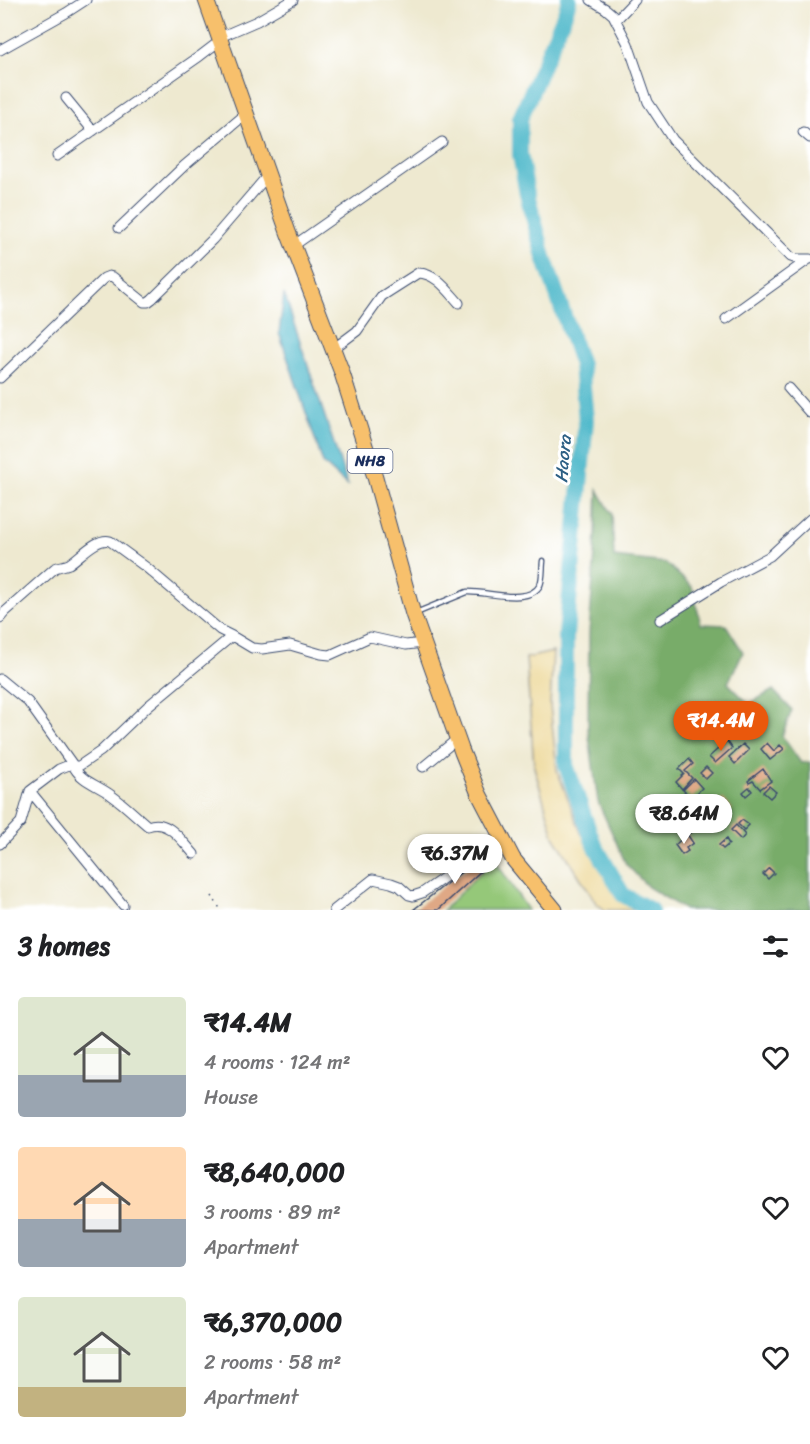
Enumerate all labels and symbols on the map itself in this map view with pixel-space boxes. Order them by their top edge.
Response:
water label: Haora [545,432,581,484]
road number: NH8 [348,449,392,473]
pin: ₹14.4M [672,701,770,752]
pin: ₹8.64M [635,794,733,845]
pin: ₹6.37M [406,834,504,885]

